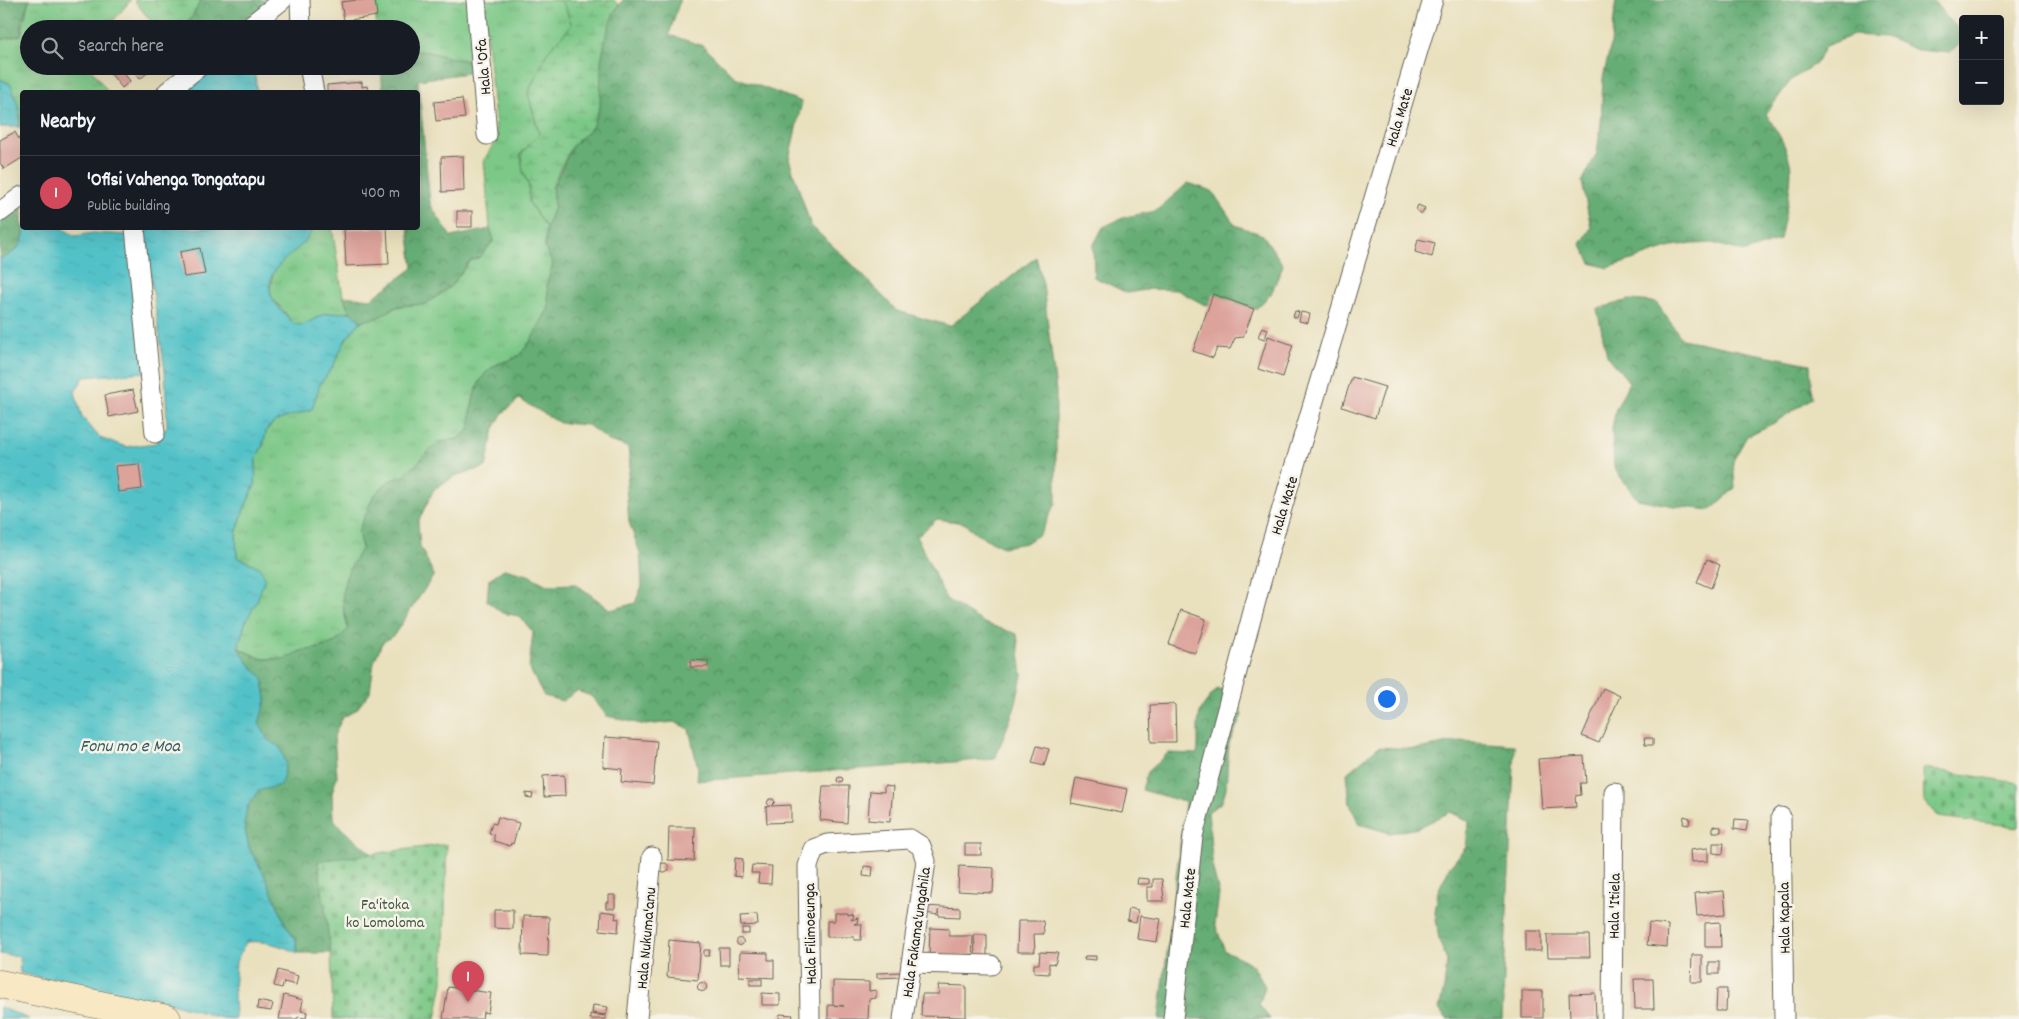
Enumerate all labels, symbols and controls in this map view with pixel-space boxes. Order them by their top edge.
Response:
map controls [1959,15,2004,105]
button: + [1959,15,2004,60]
search box [20,20,420,75]
icon: search [38,34,66,62]
text: Search here [78,34,164,61]
street label: Hala 'Ofa [471,37,498,96]
button: − [1959,60,2004,105]
street label: Hala Mate [1381,85,1420,150]
text: Nearby [40,108,95,138]
text: 'Ofisi Vahenga Tongatapu [87,168,265,195]
text: 1 [54,182,58,205]
text: 400 m [361,182,400,205]
text: Public building [87,195,170,218]
street label: Hala Mate [1266,473,1305,538]
your location [1374,686,1400,712]
water label: Fonu mo e Moa [80,735,181,760]
street label: Hala Fakama'ungahila [897,865,938,999]
street label: Hala Mate [1174,867,1203,930]
street label: Hala 'Itiela [1603,872,1628,939]
street label: Hala Kapala [1773,881,1798,954]
street label: Hala Filimoeunga [799,883,824,985]
street label: Hala Nukuma'anu [632,886,663,990]
park label: Fa'itoka ko Lomoloma [346,894,425,935]
pin: 1 [452,961,484,1002]

